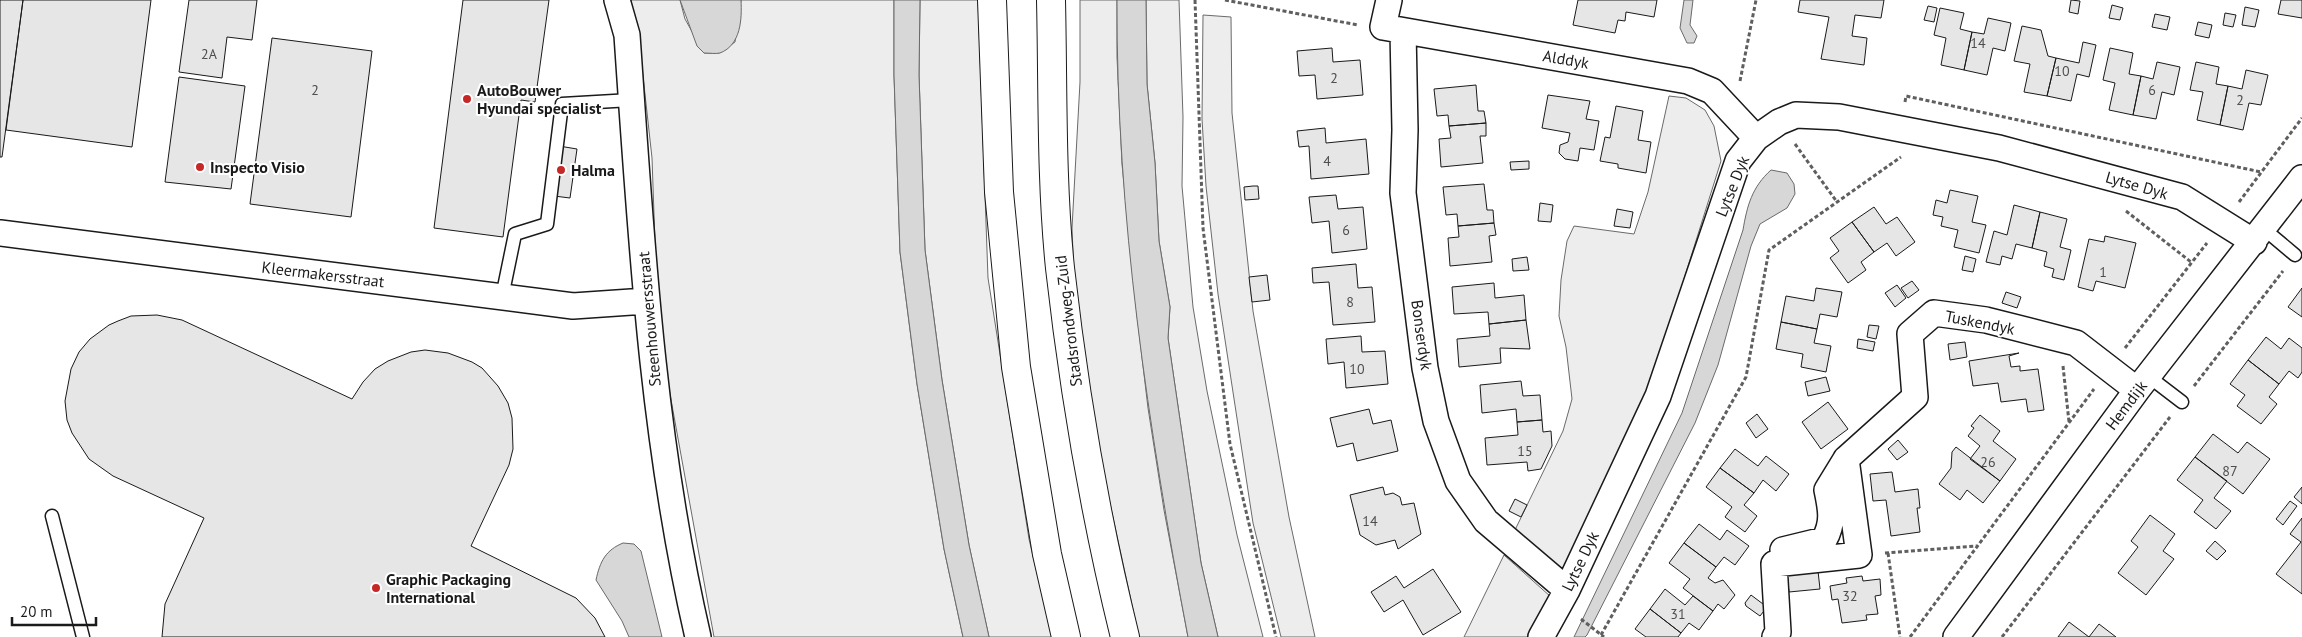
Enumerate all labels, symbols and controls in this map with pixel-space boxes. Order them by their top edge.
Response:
house number: 14 [1970,34,1986,52]
house number: 2A [201,45,218,63]
street label: Alddyk [1541,45,1591,73]
house number: 10 [2054,62,2070,80]
house number: 2 [1330,69,1338,87]
place label: AutoBouwer Hyundai specialist [477,80,602,118]
house number: 2 [311,81,319,99]
house number: 6 [2148,81,2156,99]
house number: 2 [2236,91,2244,109]
marker: AutoBouwer Hyundai specialist [461,93,473,105]
house number: 4 [1323,152,1331,170]
street label: Lytse Dyk [1711,152,1753,219]
place label: Inspecto Visio [210,157,305,177]
place label: Halma [571,160,615,180]
marker: Inspecto Visio [194,161,206,173]
marker: Halma [555,164,567,176]
street label: Lytse Dyk [2103,167,2171,204]
house number: 6 [1342,221,1350,239]
street label: Steenhouwersstraat [633,250,665,387]
street label: Stadsrondweg-Zuid [1050,254,1086,388]
street label: Kleermakersstraat [260,257,386,292]
house number: 1 [2099,263,2107,281]
house number: 8 [1346,293,1354,311]
street label: Bonserdyk [1407,299,1437,372]
street label: Tuskendyk [1943,305,2017,339]
house number: 10 [1349,360,1365,378]
street label: Hemdijk [2101,376,2151,434]
house number: 15 [1517,442,1533,460]
house number: 26 [1980,453,1996,471]
house number: 87 [2222,462,2238,480]
house number: 14 [1362,512,1378,530]
street label: Lytse Dyk [1557,528,1603,594]
place label: Graphic Packaging International [386,569,511,607]
marker: Graphic Packaging International [370,582,382,594]
house number: 32 [1842,587,1858,605]
scale bar [12,594,96,626]
text: 20 m [20,602,53,621]
house number: 31 [1670,605,1686,623]

